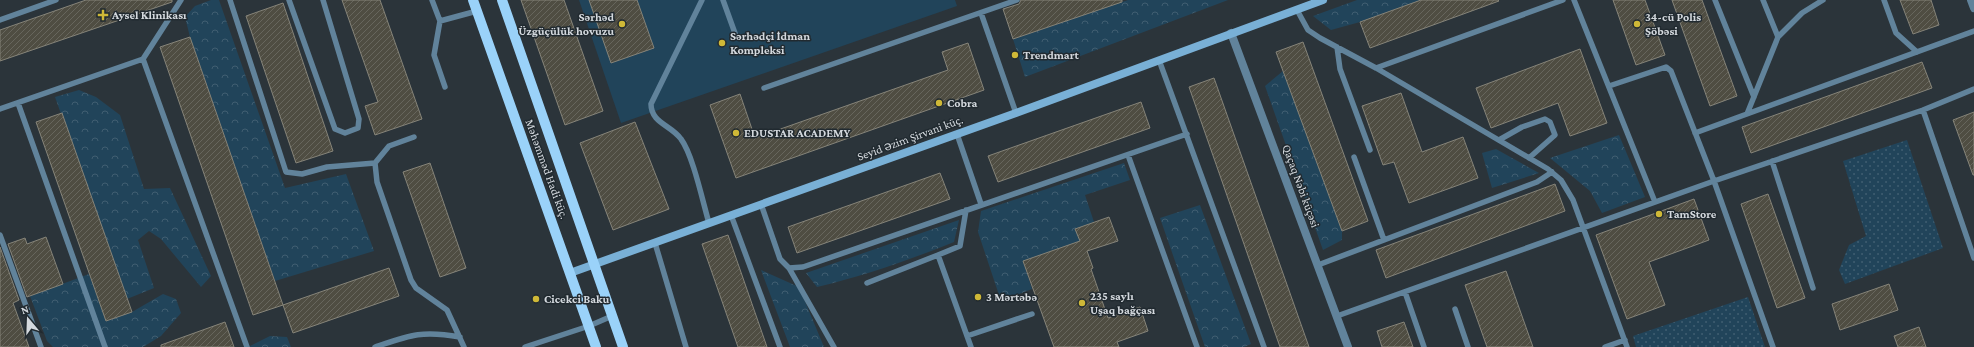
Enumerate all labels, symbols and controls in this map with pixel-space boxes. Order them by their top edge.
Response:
place label: Aysel Klinikası [111,8,187,22]
marker: Aysel Klinikası [97,9,109,21]
place label: Sərhəd Üzgüçülük hovuzu [518,10,614,38]
place label: 34-cü Polis Şöbəsi [1645,10,1701,38]
marker: Sərhəd Üzgüçülük hovuzu [617,19,627,29]
marker: 34-cü Polis Şöbəsi [1632,19,1642,29]
place label: Sərhədçi İdman Kompleksi [730,29,810,57]
marker: Sərhədçi İdman Kompleksi [717,38,727,48]
place label: Trendmart [1023,48,1080,62]
marker: Trendmart [1010,50,1020,60]
place label: Cobra [947,96,978,110]
marker: Cobra [934,98,944,108]
street label: Seyid Əzim Şirvani küç. [855,112,965,164]
street label: Məhəmməd Hadi küç. [522,117,572,221]
place label: EDUSTAR ACADEMY [744,126,851,140]
marker: EDUSTAR ACADEMY [731,128,741,138]
street label: Qaçaq Nəbi küçəsi [1279,143,1323,229]
place label: TamStore [1667,207,1717,221]
marker: TamStore [1654,209,1664,219]
place label: 235 saylı Uşaq bağçası [1090,289,1156,317]
place label: 3 Mərtəbə [986,290,1037,304]
place label: Cicekci Baku [544,292,610,306]
marker: 3 Mərtəbə [973,292,983,302]
marker: Cicekci Baku [531,294,541,304]
marker: 235 saylı Uşaq bağçası [1077,298,1087,308]
north arrow [8,299,48,339]
text: N [19,302,31,316]

